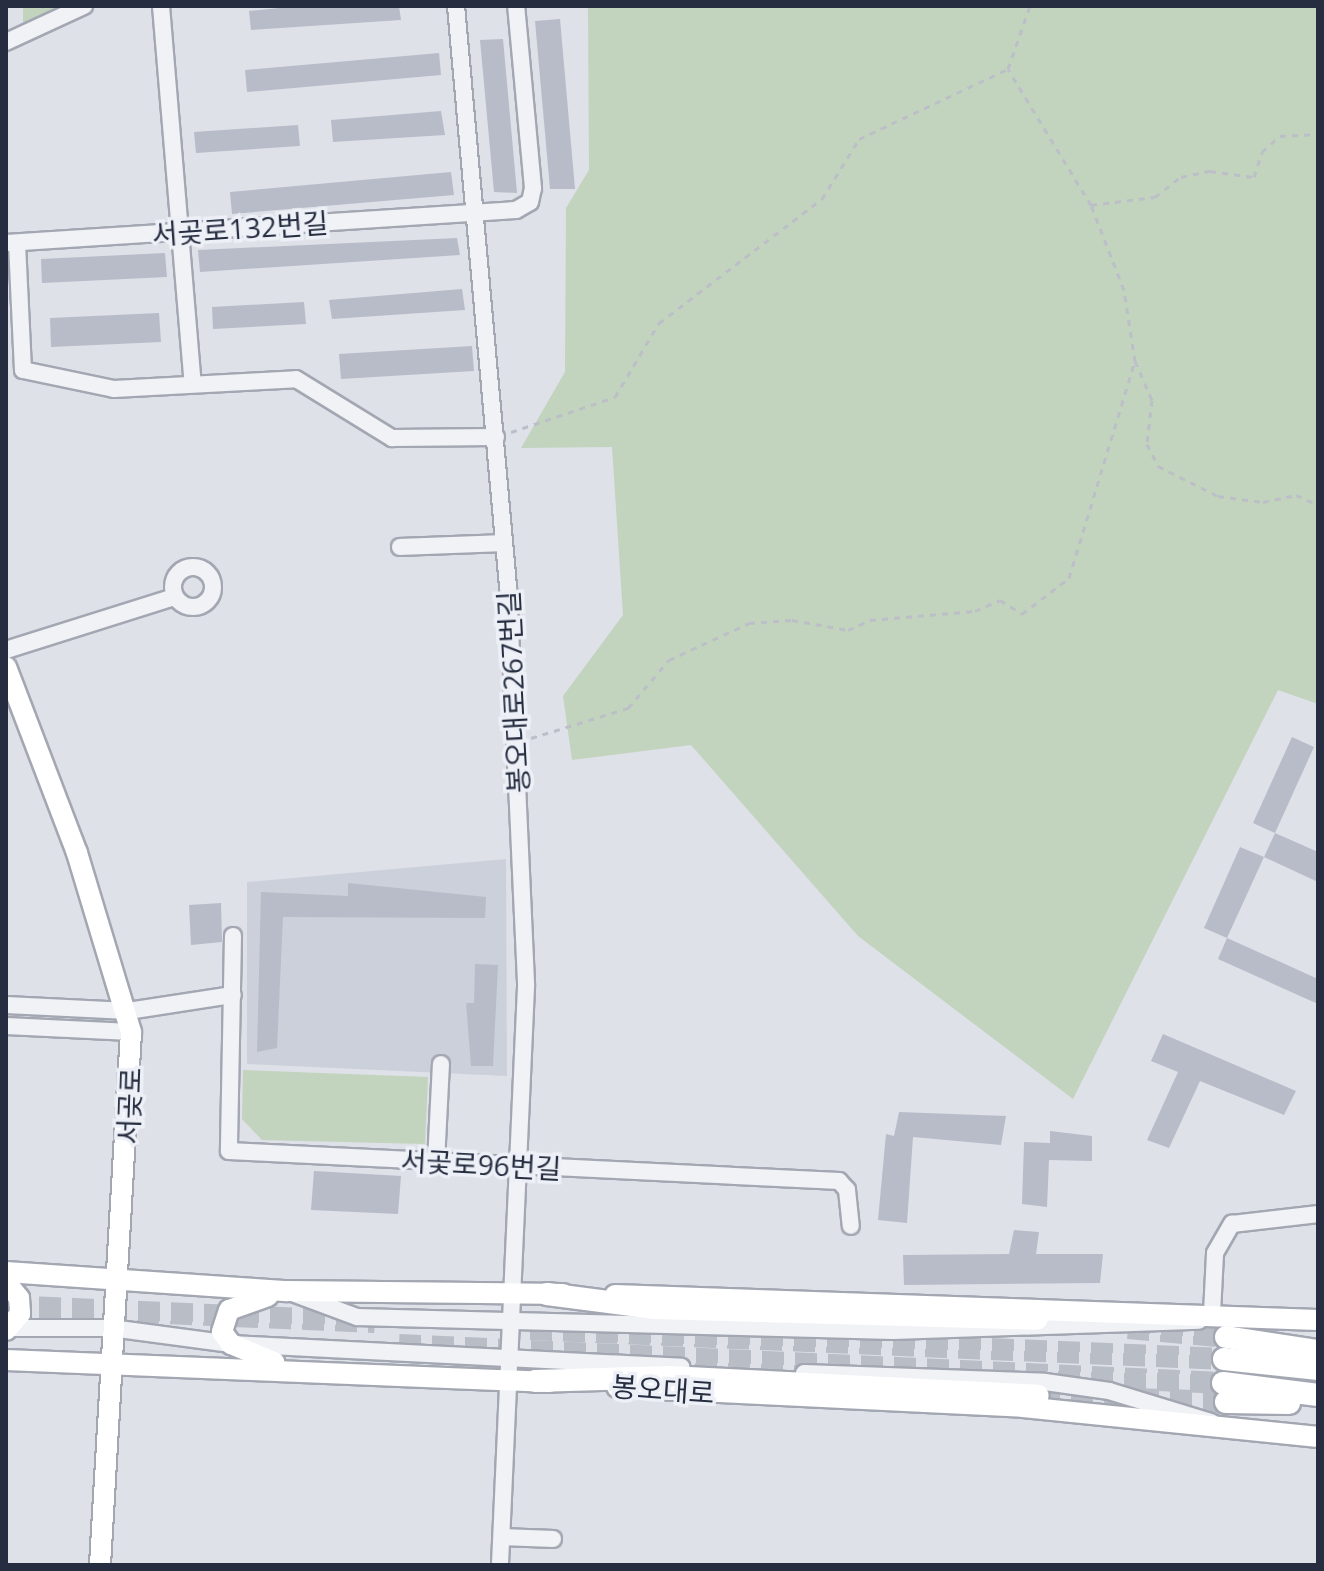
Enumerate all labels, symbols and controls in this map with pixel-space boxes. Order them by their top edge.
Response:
street label: 서곶로132번길 [151,205,329,251]
street label: 봉오대로267번길 [491,590,535,794]
street label: 서곶로 [111,1067,147,1145]
street label: 서곷로96번길 [400,1143,562,1185]
street label: 봉오대로 [610,1369,716,1409]

